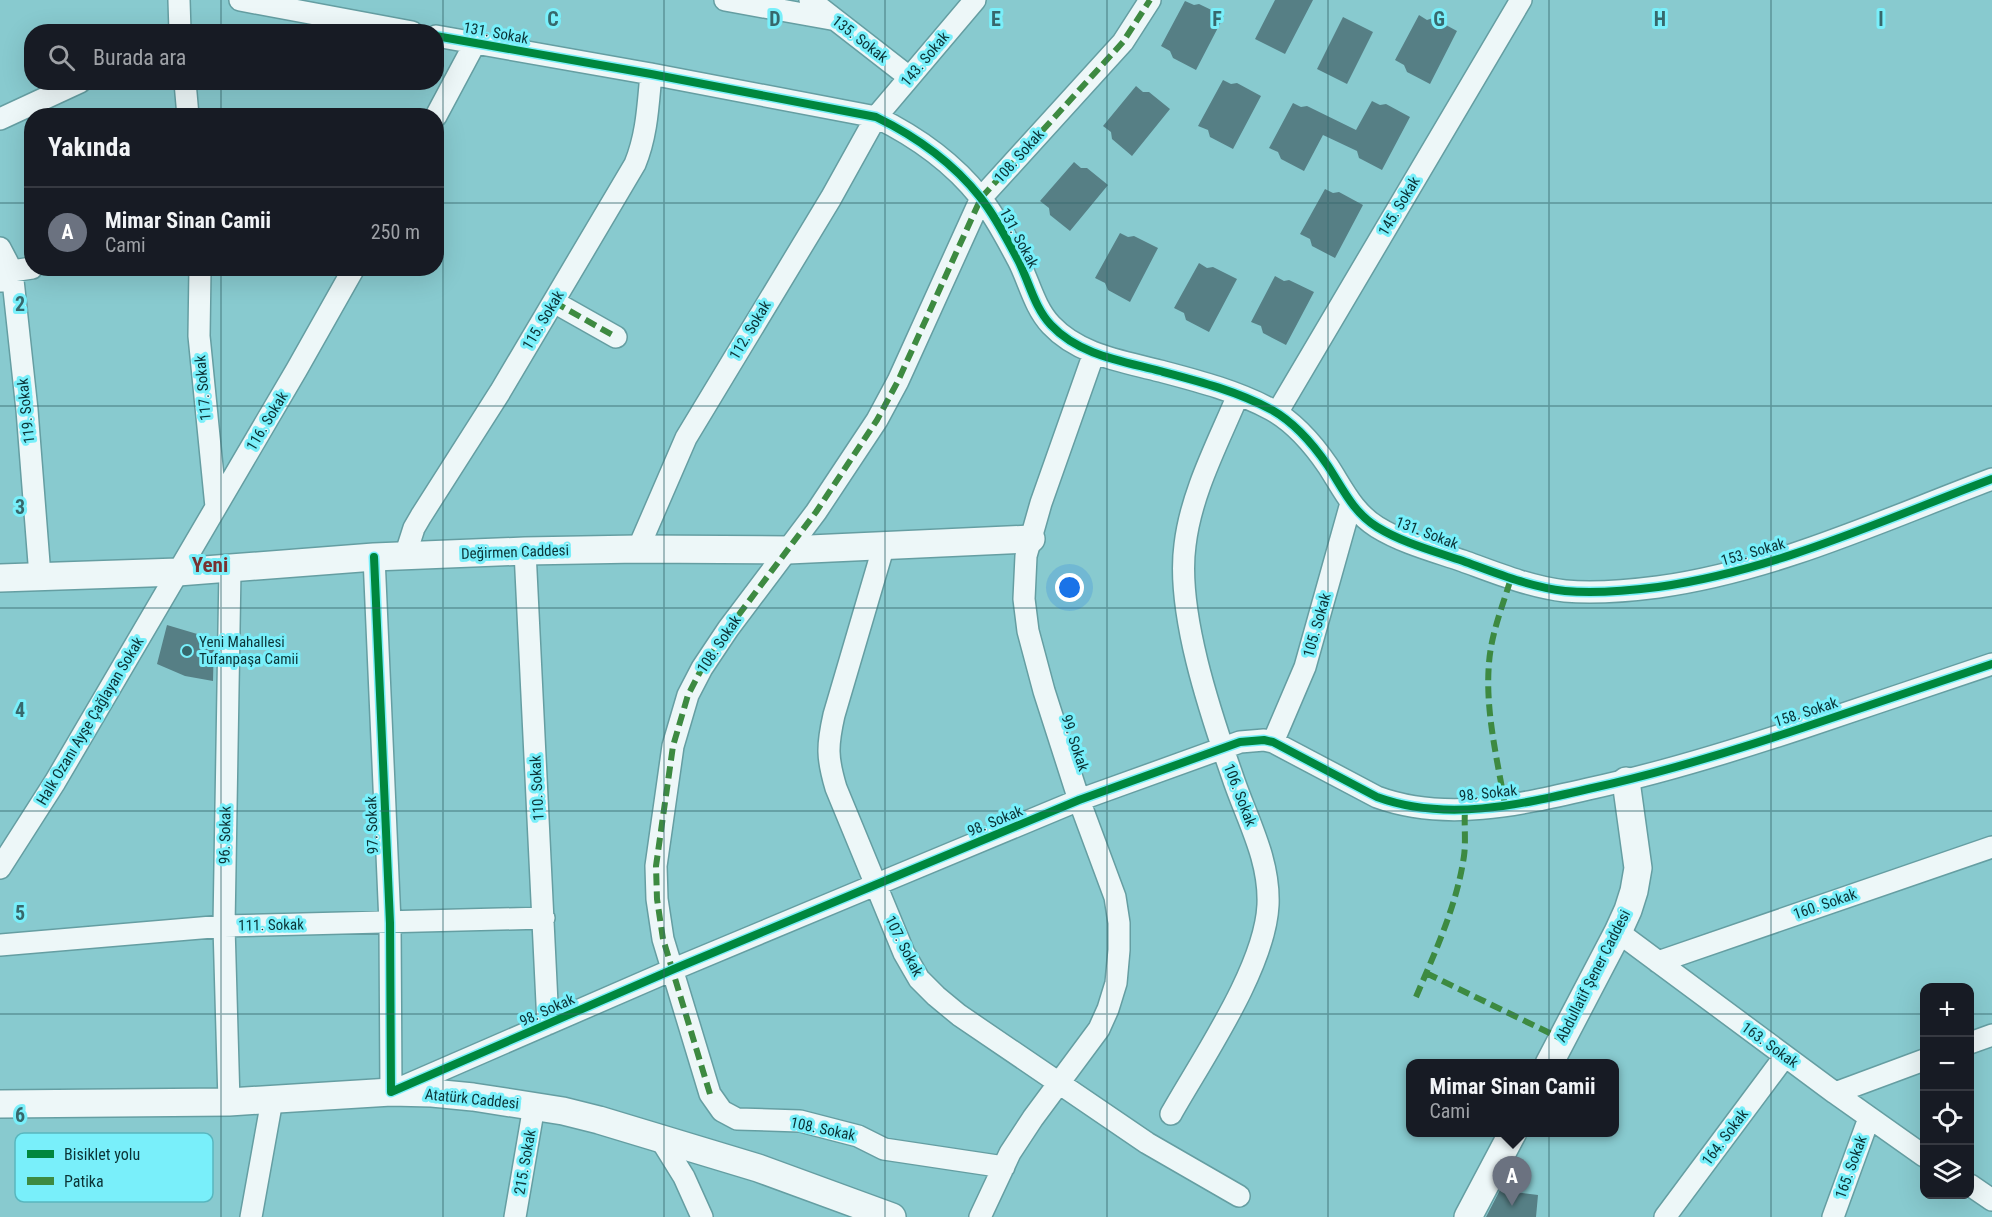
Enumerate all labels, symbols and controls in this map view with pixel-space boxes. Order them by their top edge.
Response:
text: C [547,7,559,31]
text: D [769,7,781,31]
text: E [991,7,1001,31]
text: F [1212,7,1222,31]
text: G [1433,7,1445,31]
text: H [1654,7,1666,31]
text: I [1878,7,1884,31]
street label: 135. Sokak [829,12,892,66]
street label: 131. Sokak [462,18,530,48]
search box [24,24,444,90]
street label: 143. Sokak [897,28,953,90]
icon: search [45,41,78,74]
text: Burada ara [93,45,186,70]
street label: 108. Sokak [990,125,1048,186]
text: Yakında [48,132,131,162]
street label: 145. Sokak [1374,173,1424,239]
street label: 131. Sokak [996,205,1042,271]
text: Mimar Sinan Camii [105,208,271,233]
text: A [62,220,73,244]
text: 250 m [371,220,420,244]
text: Cami [105,233,146,257]
street label: 115. Sokak [518,287,568,353]
text: 2 [15,292,25,316]
street label: 112. Sokak [725,297,775,363]
street label: 117. Sokak [191,354,215,421]
street label: 119. Sokak [14,377,38,445]
street label: 116. Sokak [242,388,292,454]
text: 3 [15,495,25,519]
street label: 131. Sokak [1393,513,1461,553]
street label: 153. Sokak [1719,534,1787,570]
street label: Değirmen Caddesi [461,541,569,563]
district label: Yeni [192,553,228,577]
your location [1055,573,1084,602]
street label: 105. Sokak [1299,591,1335,659]
street label: 108. Sokak [693,612,745,676]
place label: Yeni Mahallesi Tufanpaşa Camii [199,633,298,668]
street label: Halk Ozanı Ayşe Çağlayan Sokak [33,634,147,808]
marker: Yeni Mahallesi Tufanpaşa Camii [180,644,194,658]
street label: 158. Sokak [1772,693,1840,731]
text: 4 [15,698,25,722]
street label: 99. Sokak [1057,713,1093,774]
street label: 110. Sokak [526,755,548,821]
street label: 106. Sokak [1220,761,1260,829]
street label: 98. Sokak [1458,781,1518,805]
street label: 97. Sokak [362,795,382,854]
street label: 98. Sokak [965,802,1026,840]
street label: 96. Sokak [215,806,235,864]
street label: 160. Sokak [1791,885,1859,923]
text: 5 [15,901,25,925]
street label: Abdullatif Şener Caddesi [1552,907,1634,1045]
street label: 107. Sokak [881,913,927,980]
street label: 111. Sokak [238,915,304,935]
map controls [1920,983,1974,1199]
button: + [1920,983,1974,1037]
street label: 98. Sokak [517,990,577,1030]
street label: 163. Sokak [1738,1018,1802,1072]
button: − [1920,1037,1974,1091]
popup [1406,1059,1619,1137]
text: Mimar Sinan Camii [1429,1074,1596,1099]
street label: Atatürk Caddesi [424,1085,520,1113]
button: locate [1920,1091,1974,1145]
text: Cami [1429,1099,1470,1123]
text: 6 [15,1103,25,1127]
street label: 164. Sokak [1698,1105,1752,1169]
street label: 108. Sokak [789,1113,857,1145]
street label: 215. Sokak [510,1128,540,1196]
legend [15,1133,213,1202]
street label: 165. Sokak [1831,1133,1871,1201]
text: Bisiklet yolu [64,1145,140,1164]
button: layers [1920,1145,1974,1199]
pin: A [1492,1156,1532,1206]
text: Patika [64,1172,104,1191]

